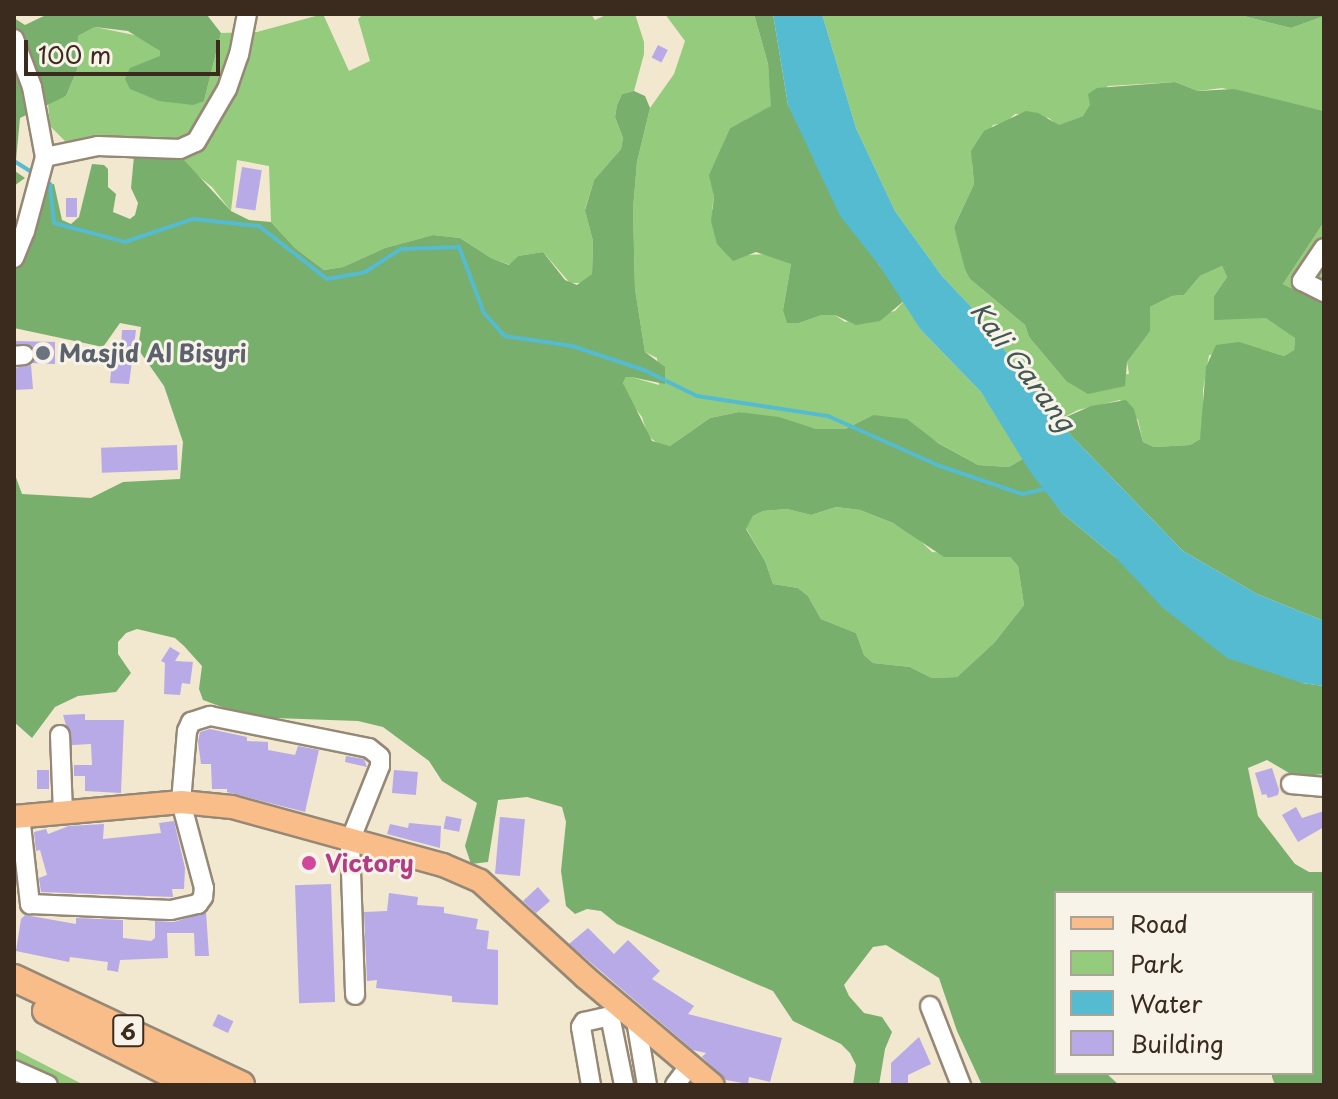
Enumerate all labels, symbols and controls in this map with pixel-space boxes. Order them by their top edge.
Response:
scale bar [28,24,224,74]
text: 100 m [38,36,111,72]
water label: Kali Garang [965,296,1081,436]
place label: Masjid Al Bisyri [59,339,250,367]
marker: Masjid Al Bisyri [34,344,52,362]
place label: Victory [325,849,414,877]
marker: Victory [300,854,318,872]
legend [1054,891,1314,1075]
text: Road [1130,905,1188,941]
text: Park [1130,945,1184,981]
text: Water [1130,985,1202,1021]
road number: 6 [112,1013,144,1049]
text: Building [1130,1025,1224,1061]

